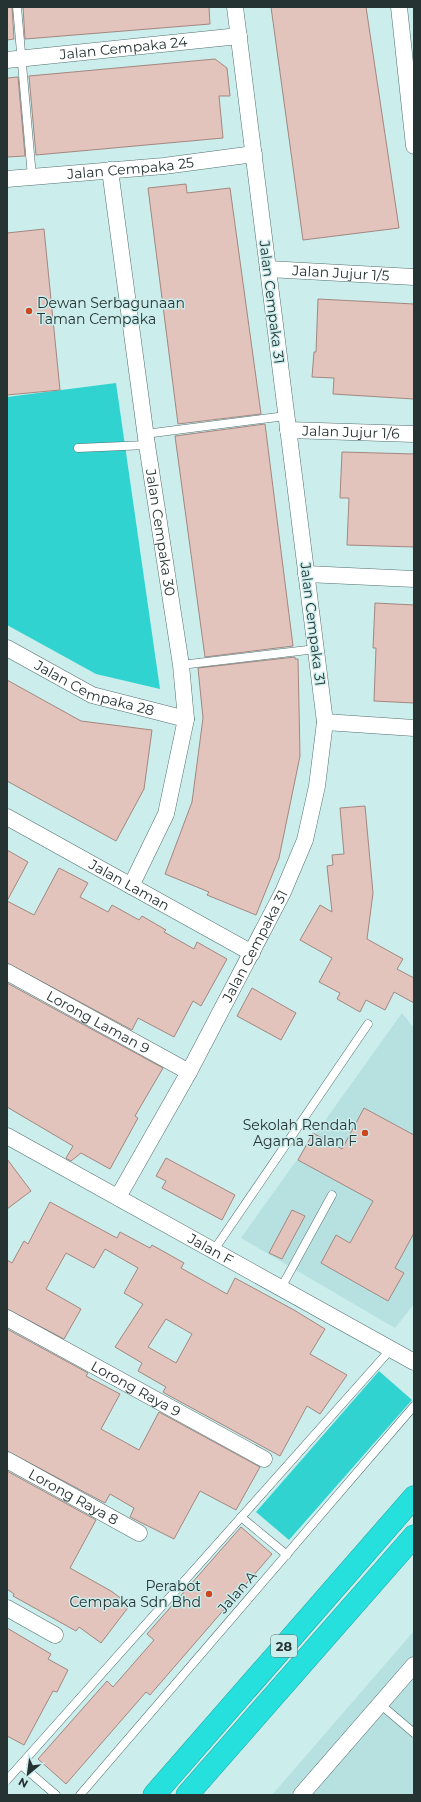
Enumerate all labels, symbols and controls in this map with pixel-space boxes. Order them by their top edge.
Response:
street label: Jalan Cempaka 24 [58,32,189,64]
street label: Jalan Cempaka 25 [65,153,195,183]
street label: Jalan Cempaka 31 [255,238,288,365]
street label: Jalan Jujur 1/5 [291,261,390,285]
place label: Dewan Serbagunaan Taman Cempaka [37,294,185,328]
marker: Dewan Serbagunaan Taman Cempaka [24,306,34,316]
street label: Jalan Jujur 1/6 [301,421,400,443]
street label: Jalan Cempaka 30 [142,467,179,597]
street label: Jalan Cempaka 31 [296,560,329,687]
street label: Jalan Cempaka 28 [31,656,156,720]
street label: Jalan Laman [85,855,173,915]
street label: Jalan Cempaka 31 [218,887,292,1006]
street label: Lorong Laman 9 [43,986,153,1058]
place label: Sekolah Rendah Agama Jalan F [243,1116,357,1150]
marker: Sekolah Rendah Agama Jalan F [360,1128,370,1138]
street label: Jalan F [184,1229,237,1269]
street label: Lorong Raya 9 [88,1357,184,1421]
street label: Lorong Raya 8 [25,1465,122,1529]
street label: Jalan A [213,1566,261,1618]
place label: Perabot Cempaka Sdn Bhd [69,1577,201,1611]
marker: Perabot Cempaka Sdn Bhd [204,1589,214,1599]
road number: 28 [271,1635,297,1657]
north arrow [8,1754,48,1794]
text: N [16,1774,30,1791]

